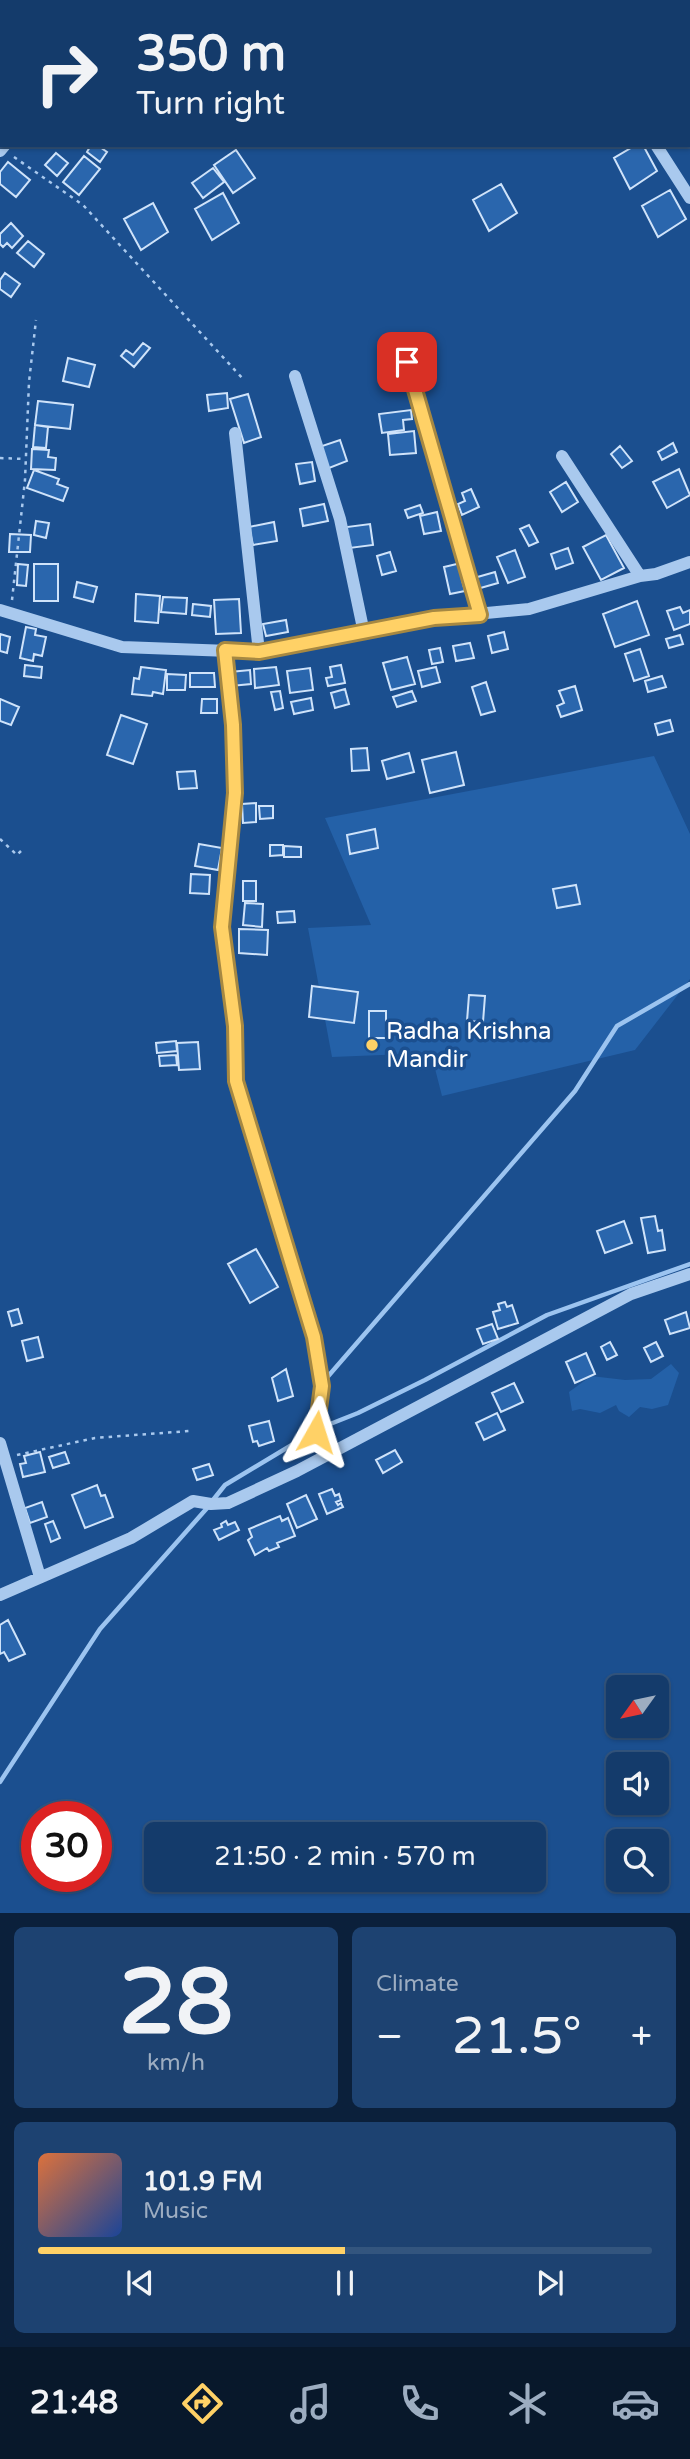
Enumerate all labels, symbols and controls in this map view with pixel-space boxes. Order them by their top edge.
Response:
text: 350 m [136,25,286,84]
icon: right [21,28,112,119]
text: Turn right [136,85,285,123]
pin [377,332,437,392]
icon: arrive [388,343,426,381]
place label: Radha Krishna Mandir [386,1017,552,1074]
marker: Radha Krishna Mandir [364,1037,380,1053]
position arrow [279,1395,353,1469]
north arrow [606,1675,668,1738]
map controls [606,1675,669,1892]
button: sound [606,1752,669,1815]
speed limit sign: 30 [21,1801,112,1892]
button: search [606,1829,669,1892]
text: 21:50 · 2 min · 570 m [214,1841,476,1872]
text: 28 [119,1948,233,2058]
text: Climate [376,1970,459,1998]
text: 21.5° [452,2005,582,2068]
text: − [376,2014,403,2060]
text: + [631,2014,652,2060]
text: km/h [147,2049,205,2077]
text: 101.9 FM [143,2166,263,2197]
text: Music [143,2197,208,2225]
icon: previous [121,2264,159,2302]
icon: pause [326,2264,364,2302]
icon: next [531,2264,569,2302]
icon: directions [178,2379,227,2428]
icon: music [286,2379,335,2428]
icon: phone [395,2379,444,2428]
icon: climate [503,2379,552,2428]
icon: car [611,2379,660,2428]
text: 21:48 [30,2384,118,2422]

